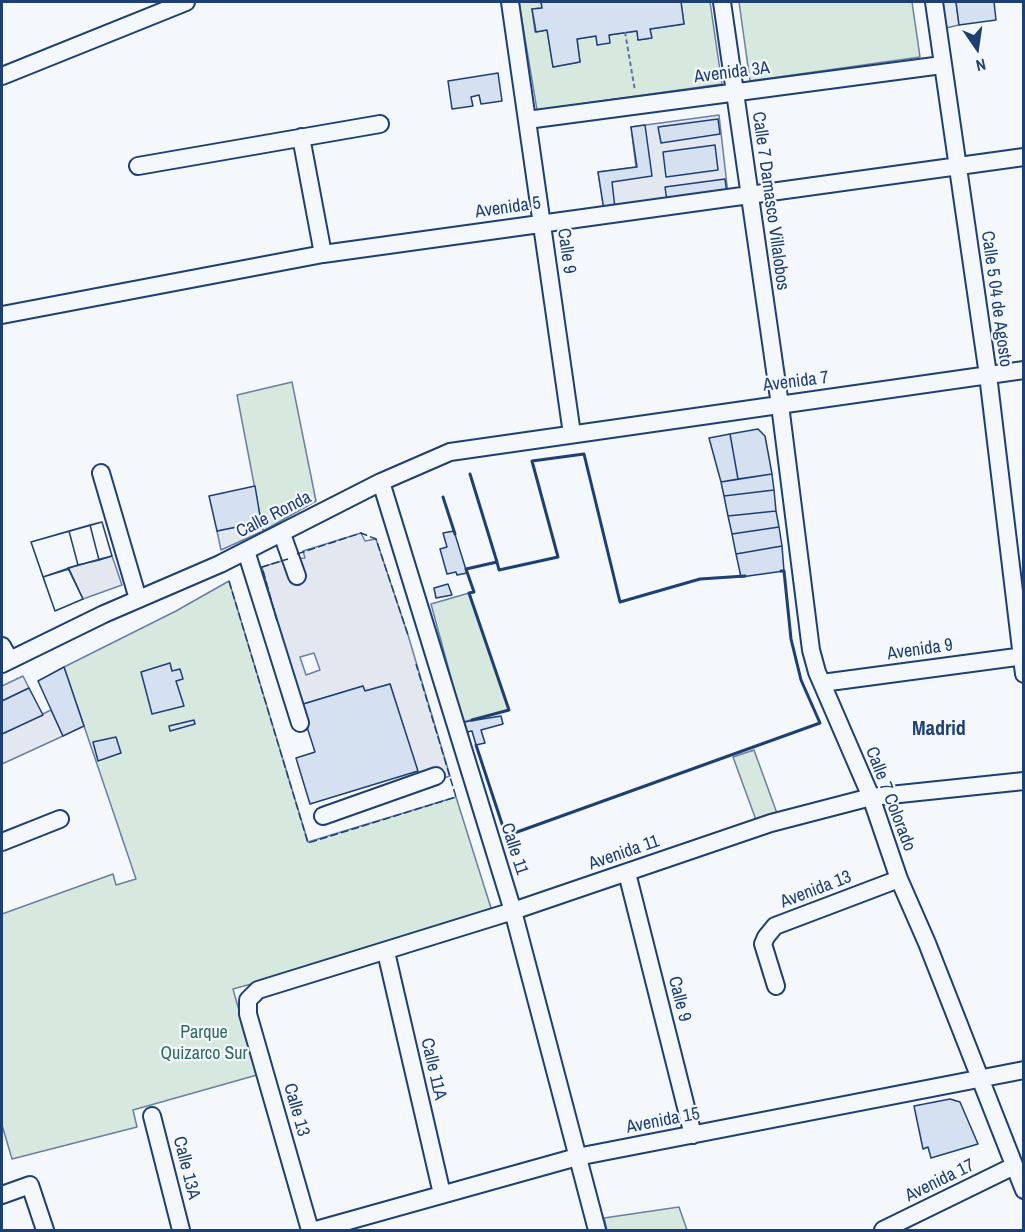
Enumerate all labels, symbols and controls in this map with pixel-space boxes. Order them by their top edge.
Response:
north arrow [947,18,1007,78]
text: N [974,54,988,77]
street label: Avenida 3A [693,58,771,88]
street label: Calle 7 Damasco Villalobos [747,110,793,292]
street label: Avenida 5 [474,193,542,223]
street label: Calle 9 [552,227,580,275]
street label: Calle 5 04 de Agosto [976,230,1016,368]
street label: Avenida 7 [762,367,830,397]
street label: Calle Ronda [233,487,315,543]
street label: Avenida 9 [886,635,954,665]
district label: Madrid [912,718,966,742]
street label: Calle 7 Colorado [860,744,920,854]
street label: Calle 11 [496,820,532,878]
street label: Avenida 11 [586,831,662,875]
street label: Avenida 13 [777,867,855,913]
street label: Calle 9 [663,974,695,1024]
park label: Parque Quizarco Sur [161,1022,247,1064]
street label: Calle 11A [415,1036,451,1102]
street label: Calle 13 [278,1081,314,1139]
street label: Avenida 15 [624,1103,702,1139]
street label: Calle 13A [168,1134,204,1202]
street label: Avenida 17 [902,1155,978,1207]

